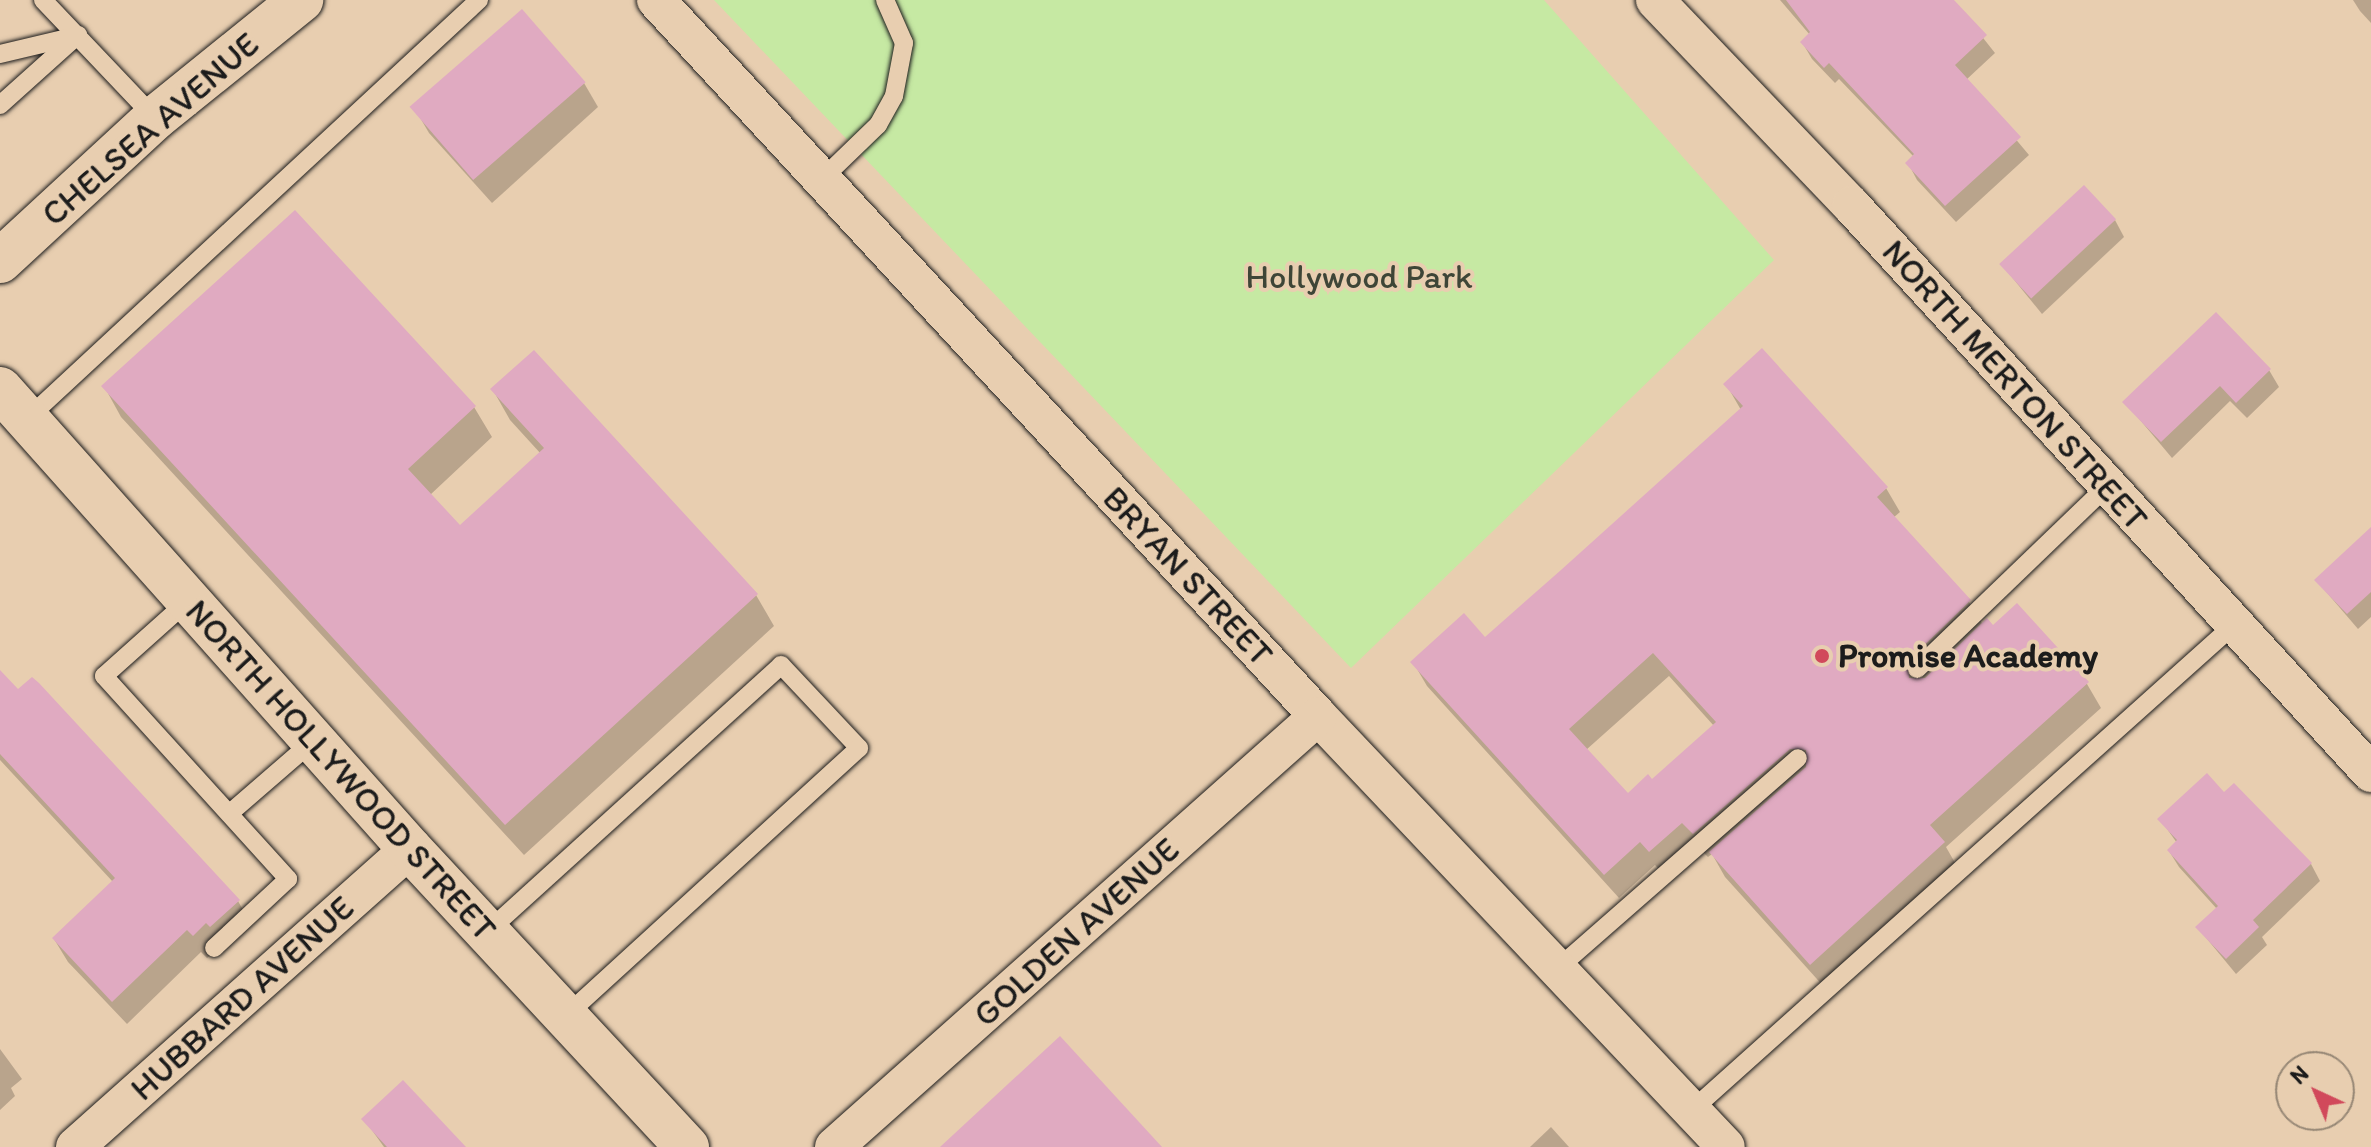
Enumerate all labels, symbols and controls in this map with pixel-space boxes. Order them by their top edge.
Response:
street label: CHELSEA AVENUE [34,24,266,234]
street label: NORTH MERTON STREET [1874,232,2156,538]
park label: Hollywood Park [1246,257,1472,297]
street label: BRYAN STREET [1094,478,1282,674]
street label: NORTH HOLLYWOOD STREET [177,591,505,949]
place label: Promise Academy [1838,636,2098,676]
marker: Promise Academy [1813,647,1831,665]
street label: GOLDEN AVENUE [965,829,1187,1035]
street label: HUBBARD AVENUE [122,887,362,1109]
north arrow [2275,1051,2355,1131]
text: N [2285,1060,2314,1090]

